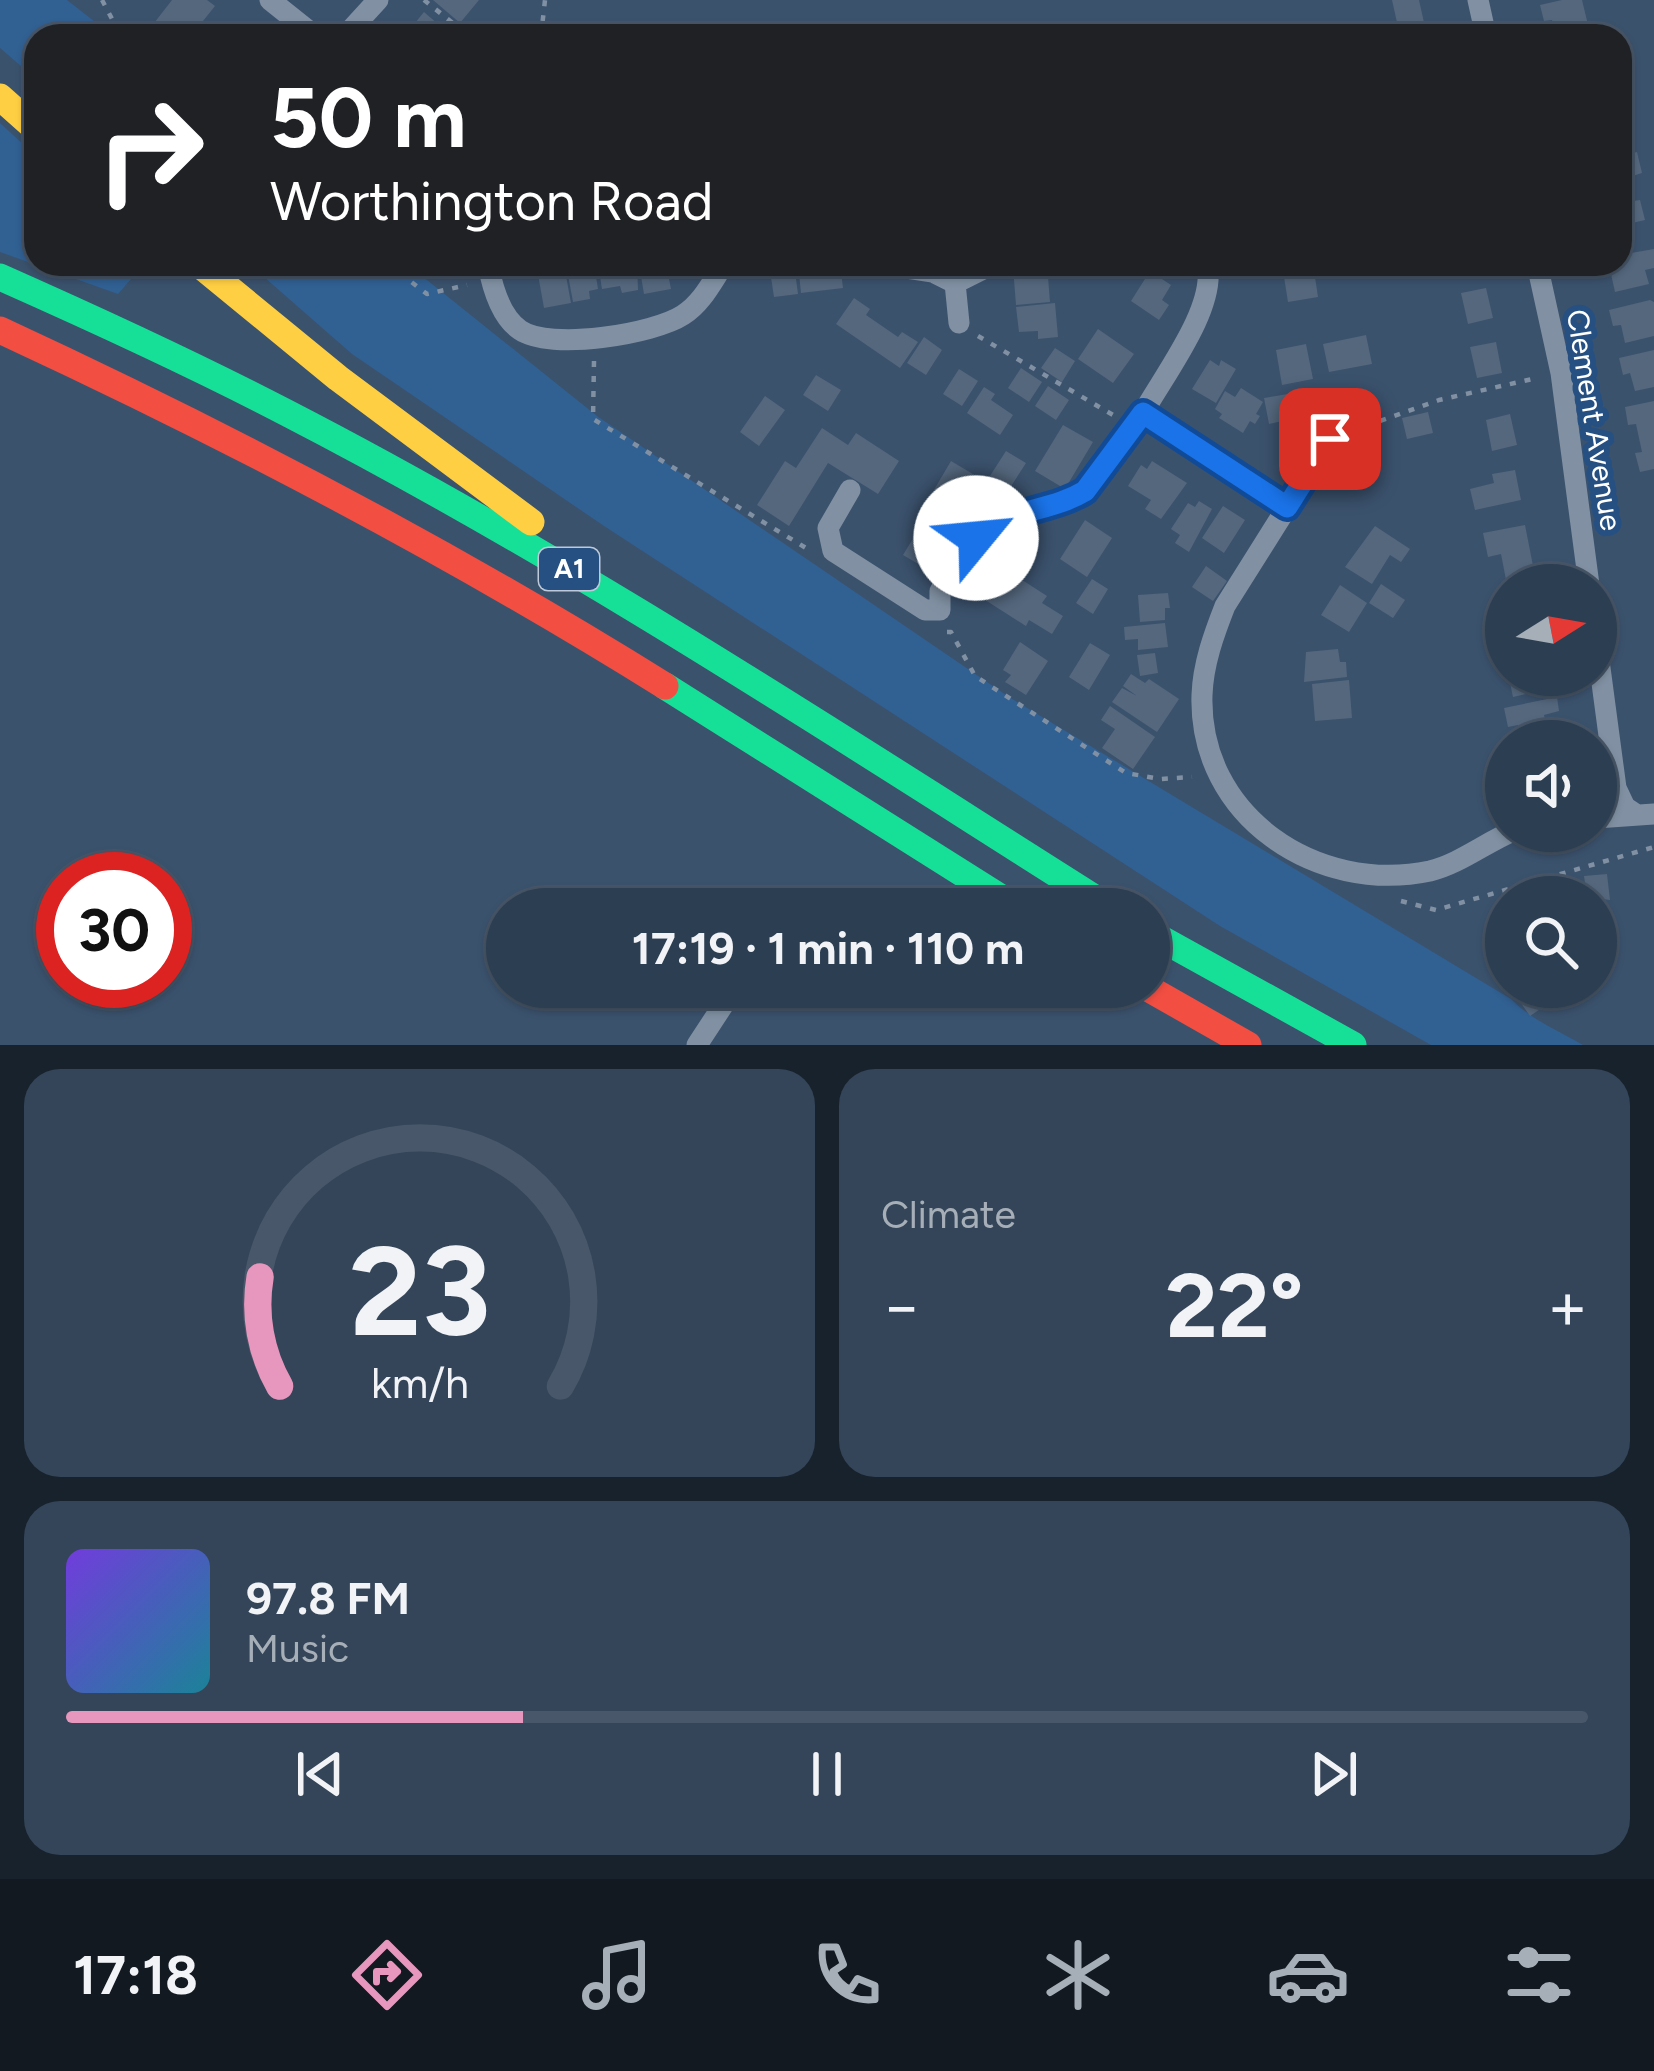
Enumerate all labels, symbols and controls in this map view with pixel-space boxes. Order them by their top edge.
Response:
text: 50 m [270,67,466,168]
icon: right [72,72,228,228]
text: Worthington Road [270,169,714,234]
street label: Clement Avenue [1559,307,1630,533]
pin [1279,388,1381,490]
icon: arrive [1297,406,1363,472]
position arrow [913,475,1039,601]
road number: A1 [539,548,599,590]
north arrow [1485,564,1617,696]
map controls [1485,564,1617,1008]
button: sound [1485,720,1617,852]
speed limit sign: 30 [36,852,192,1008]
button: search [1485,876,1617,1008]
text: 17:19 · 1 min · 110 m [632,921,1024,975]
text: Climate [881,1191,1016,1238]
text: 23 [349,1216,490,1366]
text: 22° [1165,1251,1304,1360]
text: − [881,1266,922,1346]
text: + [1547,1266,1588,1346]
text: km/h [371,1357,468,1409]
text: 97.8 FM [246,1571,410,1625]
text: Music [246,1625,349,1672]
icon: previous [287,1741,353,1807]
icon: pause [794,1741,860,1807]
icon: next [1301,1741,1367,1807]
icon: directions [345,1933,429,2017]
icon: music [575,1933,659,2017]
icon: phone [805,1933,889,2017]
icon: climate [1036,1933,1120,2017]
icon: car [1266,1933,1350,2017]
icon: filters [1497,1933,1581,2017]
text: 17:18 [73,1943,198,2008]

